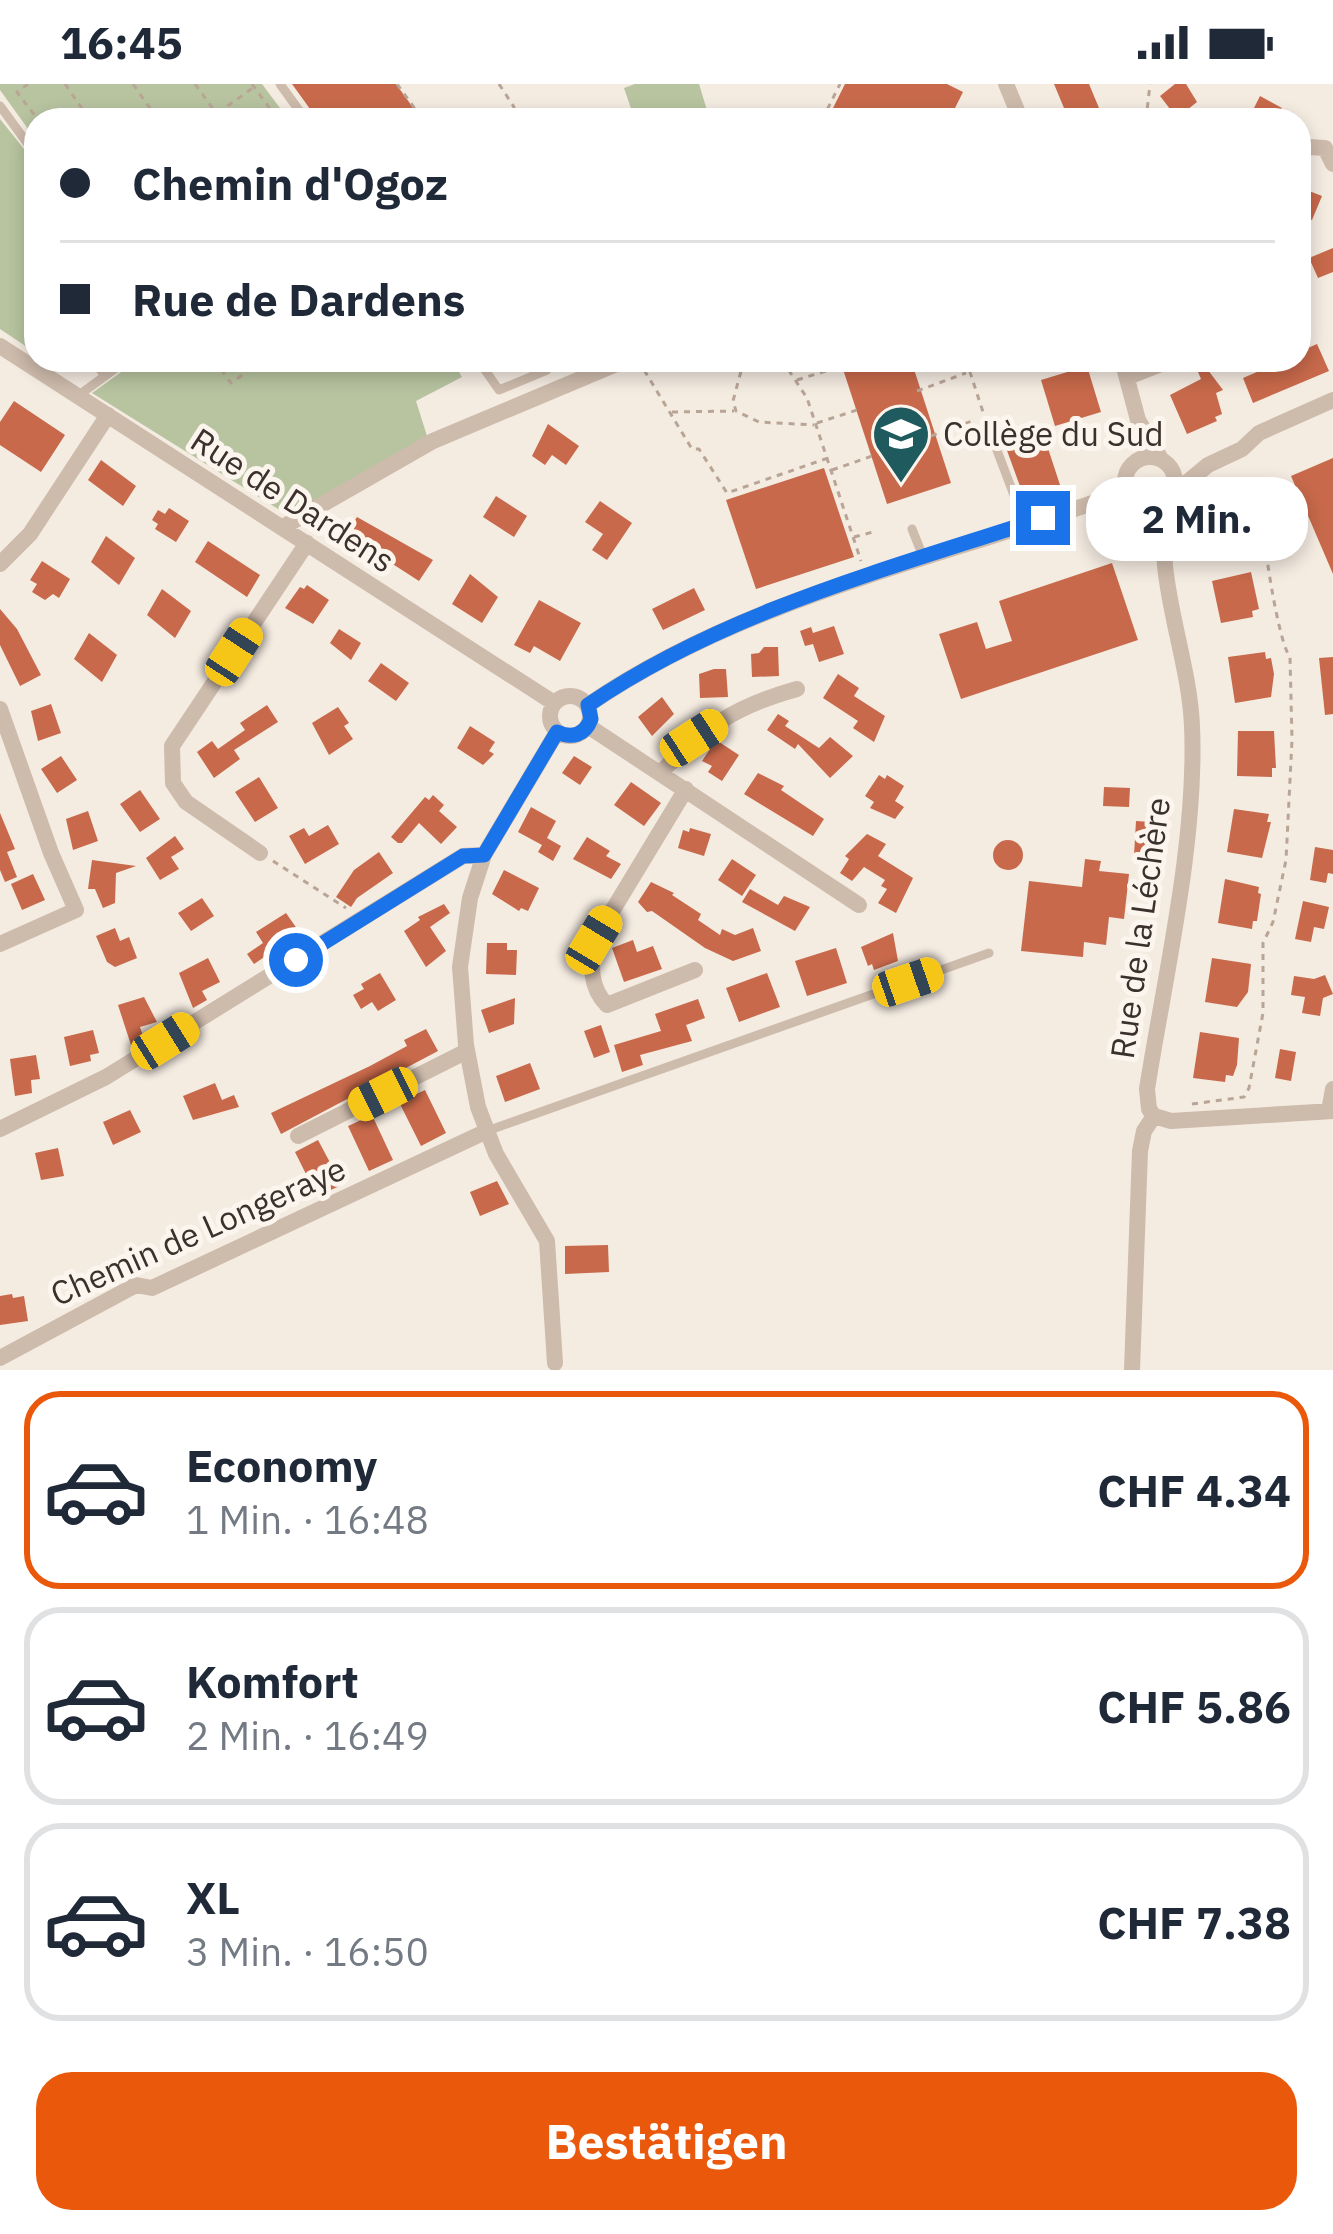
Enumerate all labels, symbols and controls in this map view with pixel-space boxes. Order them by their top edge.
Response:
text: 16:45 [60,13,183,71]
text: Chemin d'Ogoz [132,154,448,212]
text: Rue de Dardens [132,270,465,328]
school or university icon: Collège du Sud [870,403,932,485]
place label: Collège du Sud [943,412,1164,455]
street label: Rue de Dardens [183,418,403,581]
callout: 2 Min. [1085,476,1307,560]
route end [1016,491,1070,545]
text: 2 Min. [1141,493,1253,544]
car [199,612,269,692]
car [654,703,734,773]
street label: Rue de la Léchère [1100,795,1179,1061]
car [560,900,628,980]
route start [269,933,323,987]
car [868,953,948,1011]
car [125,1007,205,1075]
car [343,1062,423,1126]
street label: Chemin de Longeraye [44,1146,352,1315]
icon: car [42,1436,150,1544]
text: Economy [186,1436,377,1494]
text: CHF 4.34 [1097,1461,1291,1519]
text: 1 Min. · 16:48 [186,1494,429,1545]
icon: car [42,1652,150,1760]
text: Komfort [186,1652,359,1710]
text: CHF 5.86 [1097,1677,1291,1735]
text: 2 Min. · 16:49 [186,1710,429,1761]
icon: car [42,1868,150,1976]
text: XL [186,1868,240,1926]
text: CHF 7.38 [1097,1893,1291,1951]
text: 3 Min. · 16:50 [186,1926,429,1977]
button: Bestätigen [36,2072,1297,2210]

